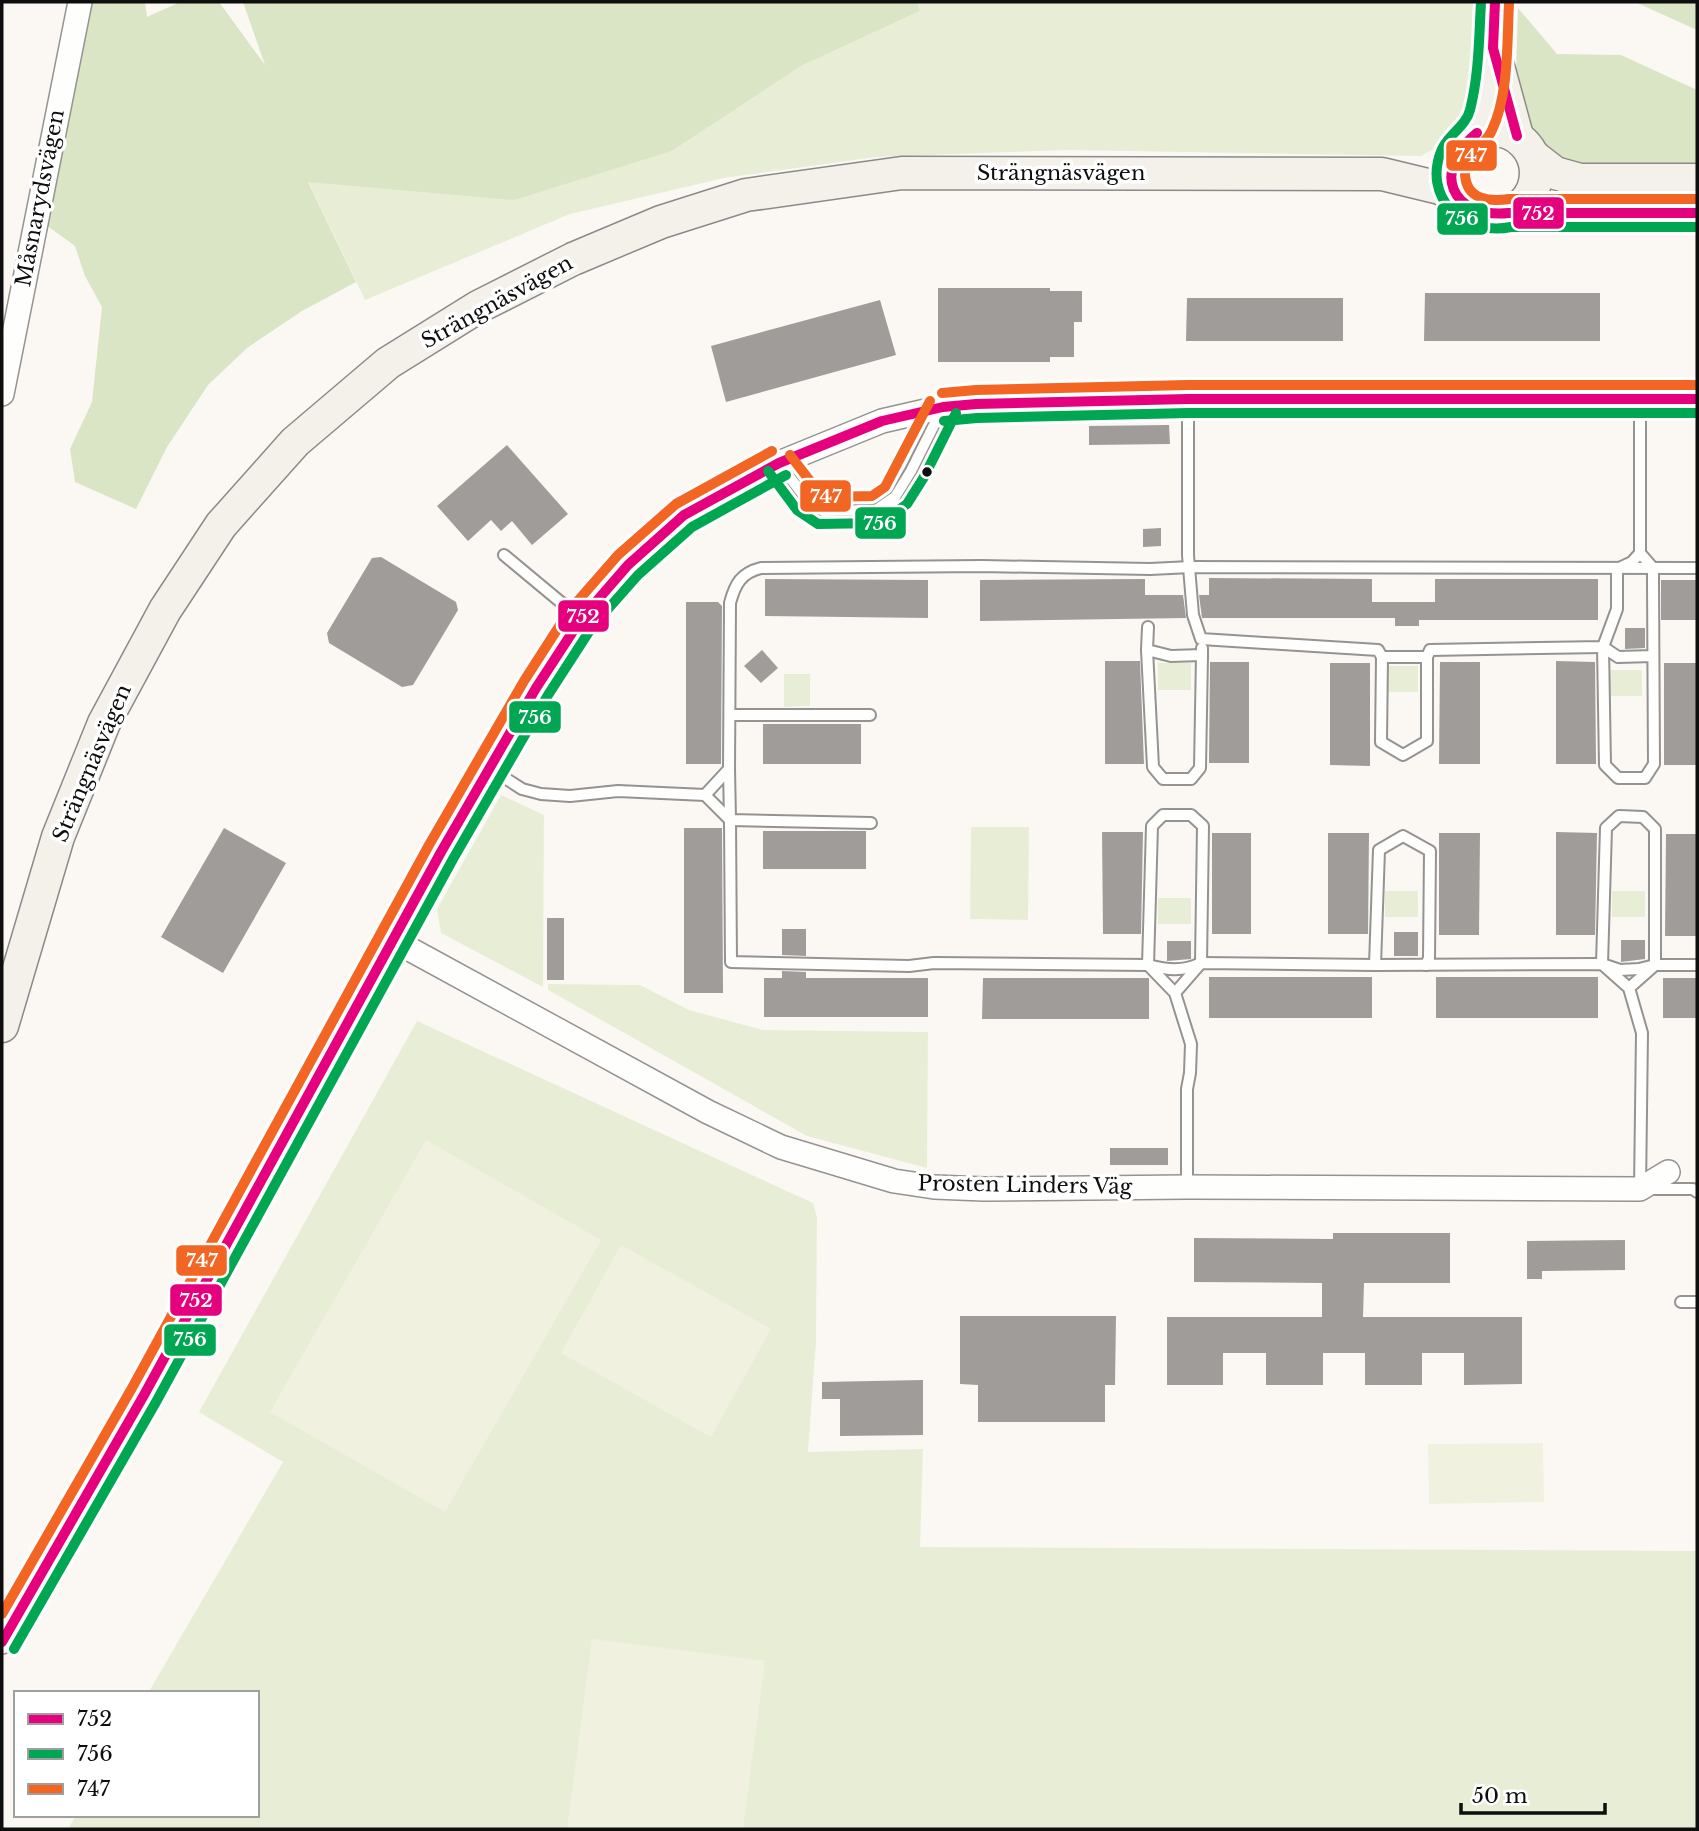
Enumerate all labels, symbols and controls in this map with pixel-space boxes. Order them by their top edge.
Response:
street label: Måsnarydsvägen [10,107,70,289]
line badge: 747 [1445,139,1498,172]
text: 747 [1455,144,1488,167]
street label: Strängnäsvägen [977,160,1145,186]
line badge: 752 [1512,196,1565,230]
line badge: 756 [1436,202,1489,236]
text: 752 [1521,202,1555,225]
text: 756 [1445,207,1479,230]
street label: Strängnäsvägen [417,250,577,354]
unlabelled marker [920,465,934,479]
line badge: 747 [799,479,852,513]
text: 747 [810,485,843,508]
line badge: 756 [854,506,907,540]
text: 756 [863,512,897,535]
line badge: 752 [557,599,610,633]
text: 752 [566,605,600,628]
street label: Strängnäsvägen [47,680,137,846]
line badge: 756 [508,700,562,734]
text: 756 [518,706,552,729]
street label: Prosten Linders Väg [918,1170,1133,1200]
line badge: 747 [175,1244,228,1277]
text: 747 [186,1249,219,1272]
line badge: 752 [169,1283,223,1317]
text: 752 [179,1289,213,1312]
line badge: 756 [163,1323,217,1357]
text: 756 [173,1328,207,1351]
legend [14,1691,259,1817]
text: 752 [77,1706,112,1732]
text: 756 [77,1741,113,1767]
scale bar [1461,1772,1604,1816]
text: 747 [77,1776,110,1802]
text: 50 m [1472,1783,1528,1809]

